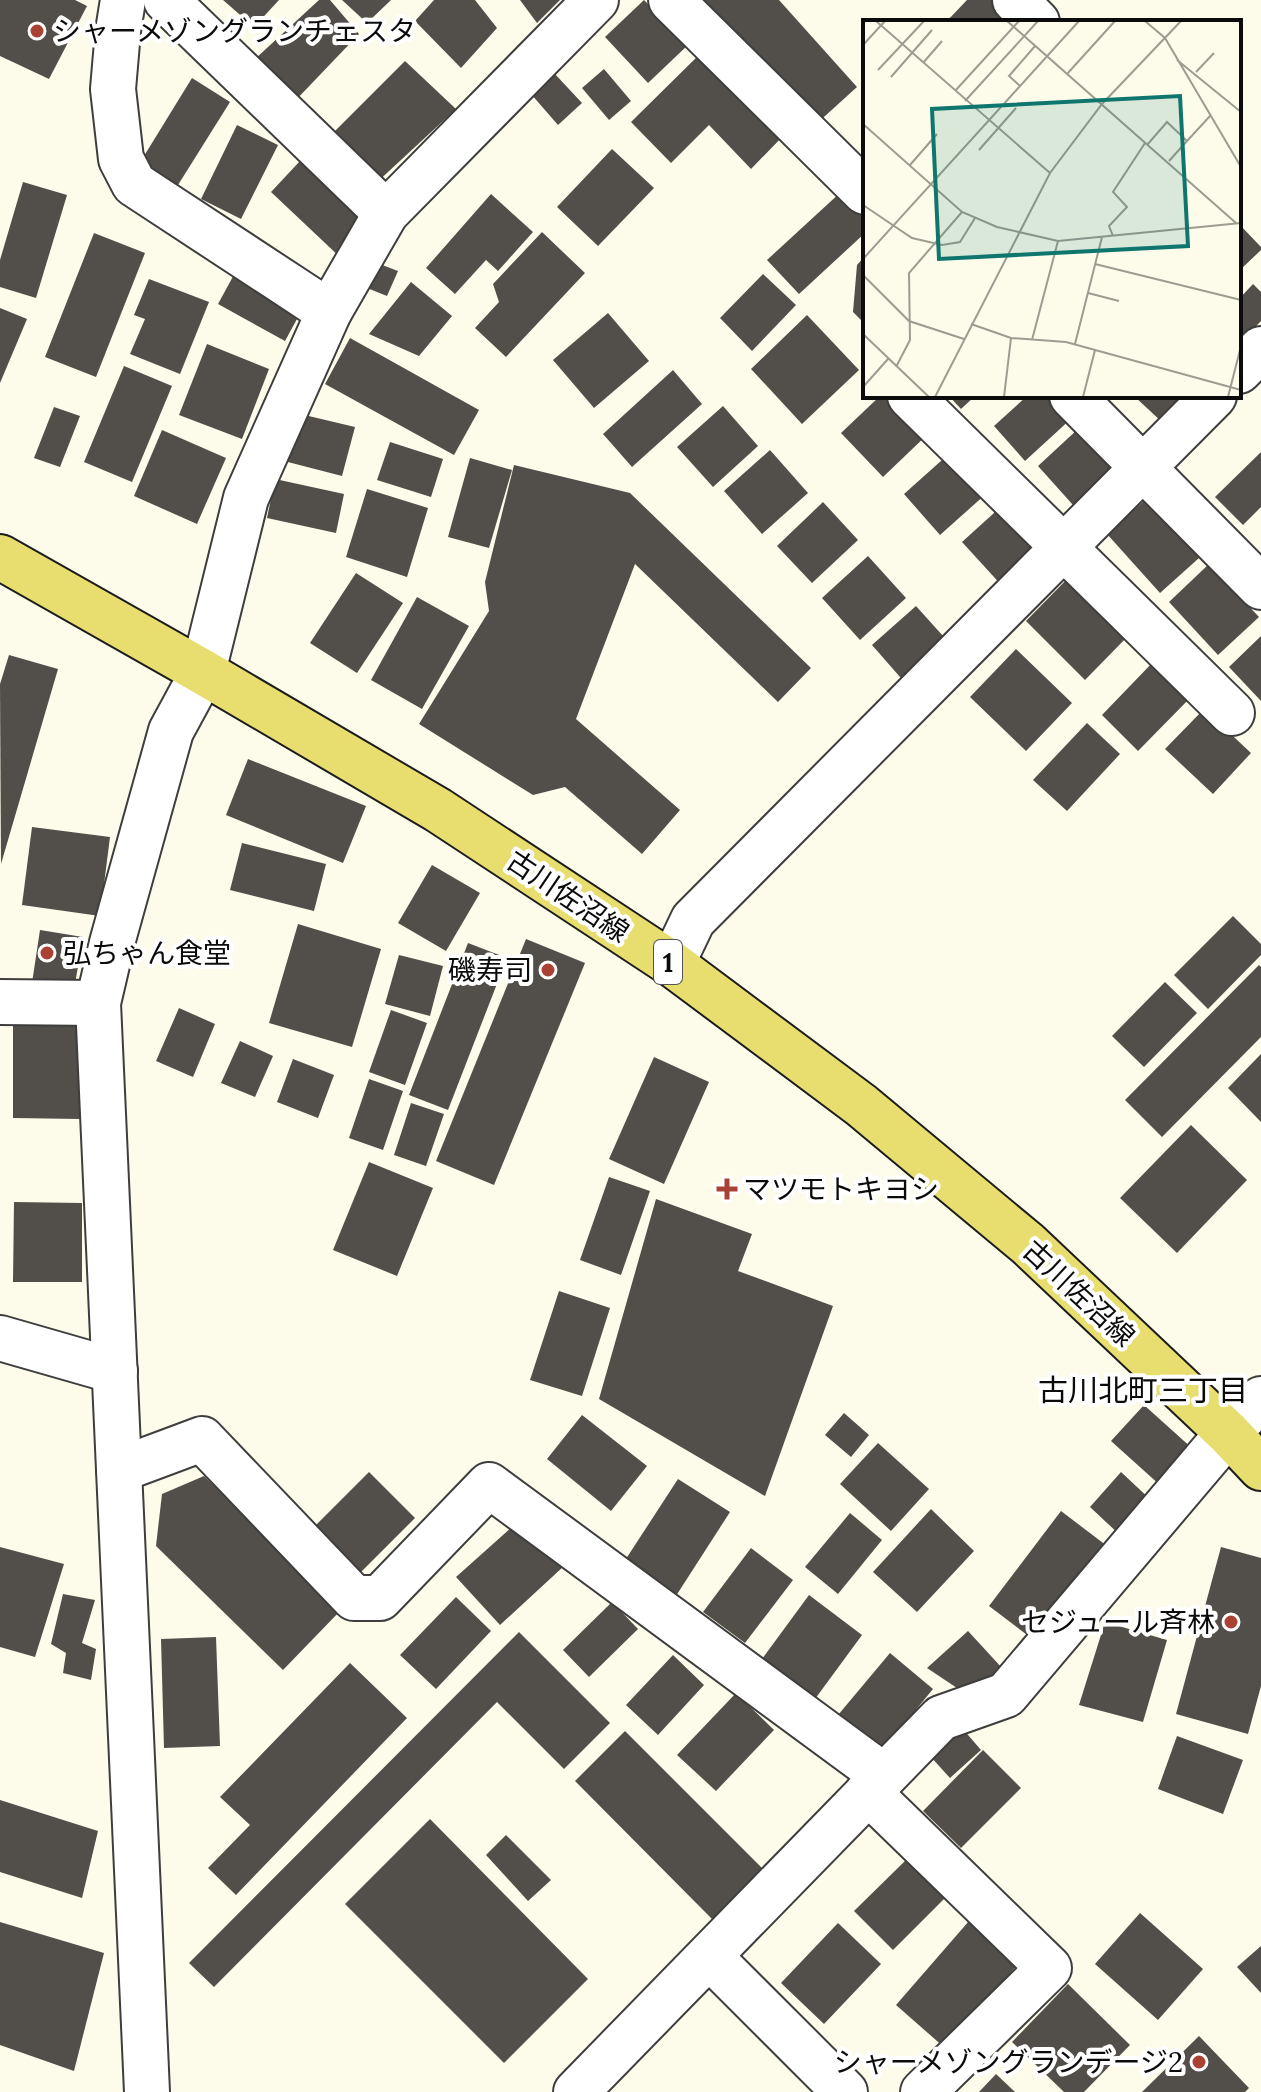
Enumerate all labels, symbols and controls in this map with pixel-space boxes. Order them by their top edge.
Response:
place label: シャーメゾングランチェスタ [53,13,416,49]
inset map [863,20,1241,398]
marker: シャーメゾングランチェスタ [28,22,46,40]
street label: 古川佐沼線 [500,842,636,950]
place label: 弘ちゃん食堂 [63,935,231,971]
road number: 1 [654,940,682,984]
marker: 弘ちゃん食堂 [38,944,56,962]
place label: 磯寿司 [448,952,532,988]
marker: 磯寿司 [539,961,557,979]
place label: マツモトキヨシ [743,1171,939,1207]
marker: マツモトキヨシ [718,1180,736,1198]
street label: 古川佐沼線 [1016,1232,1142,1354]
district label: 古川北町三丁目 [1038,1371,1248,1409]
place label: セジュール斉林 [1021,1604,1215,1640]
marker: セジュール斉林 [1222,1613,1240,1631]
place label: シャーメゾングランデージ2 [834,2044,1183,2080]
marker: シャーメゾングランデージ2 [1190,2053,1208,2071]

